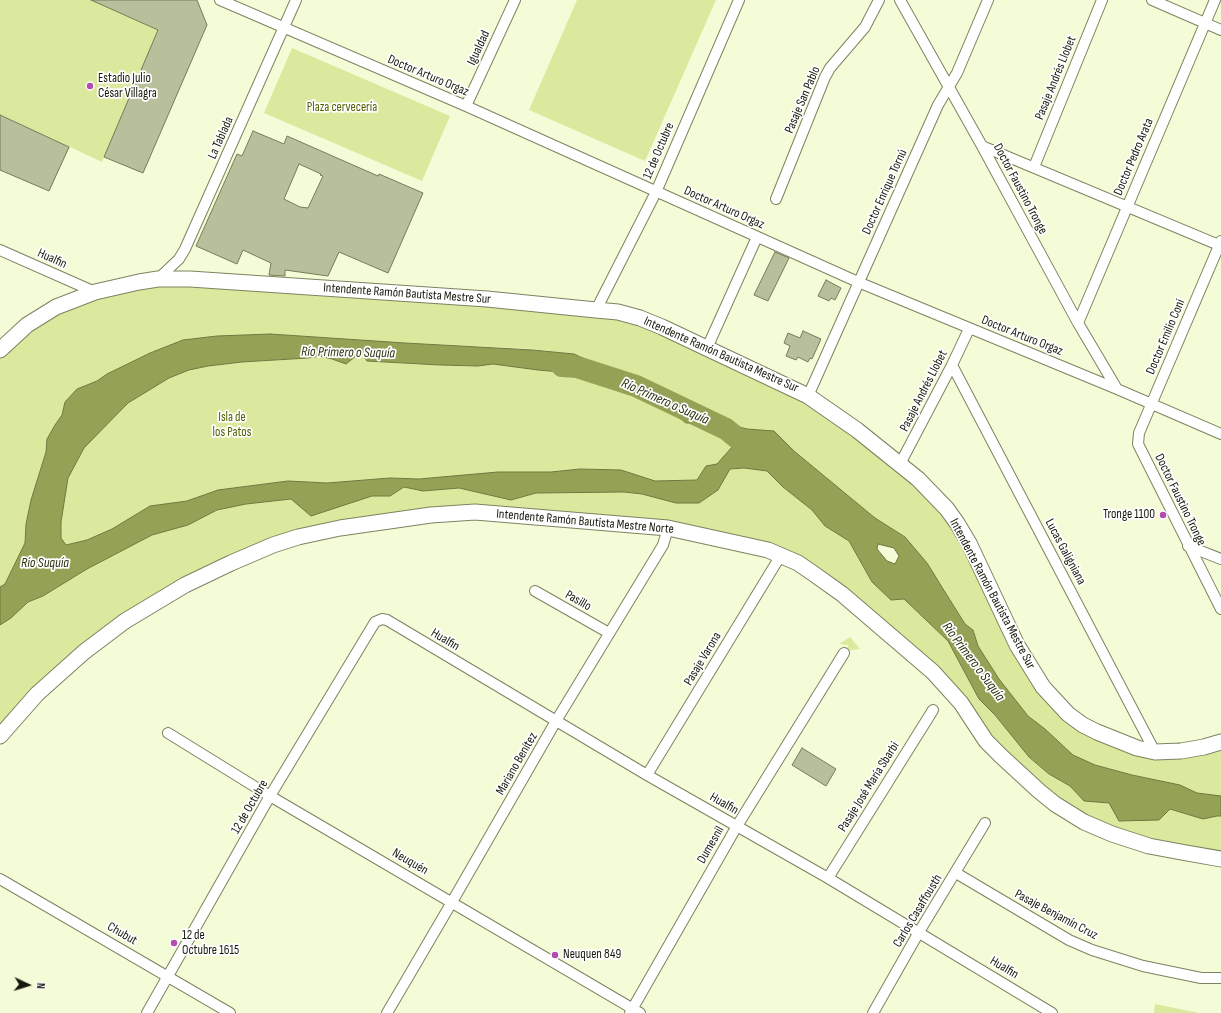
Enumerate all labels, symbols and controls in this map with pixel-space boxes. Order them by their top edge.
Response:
street label: Igualdad [464,28,494,68]
street label: Pasaje Andrés Llobet [1032,34,1080,122]
street label: Doctor Arturo Orgaz [385,52,471,100]
street label: Pasaje San Pablo [782,64,824,136]
place label: Estadio Julio César Villagra [98,71,157,102]
marker: Estadio Julio César Villagra [85,81,95,91]
park label: Plaza cervecería [307,100,377,116]
street label: La Tablada [205,114,237,162]
street label: Doctor Pedro Arata [1111,116,1157,198]
street label: 12 de Octubre [640,120,678,182]
street label: Doctor Faustino Tronge [990,141,1050,237]
street label: Doctor Enrique Tornú [859,147,911,237]
street label: Doctor Arturo Orgaz [681,183,767,233]
street label: Hualfin [35,246,69,272]
street label: Intendente Ramón Bautista Mestre Sur [323,280,491,308]
street label: Doctor Emilio Coni [1143,297,1189,377]
street label: Doctor Arturo Orgaz [979,313,1065,359]
street label: Intendente Ramón Bautista Mestre Sur [641,314,801,396]
water label: Río Primero o Suquía [301,344,395,362]
street label: Pasaje Andrés Llobet [897,348,951,434]
water label: Río Primero o Suquía [619,375,711,429]
park label: Isla de los Patos [213,410,251,441]
street label: Doctor Faustino Tronge [1151,451,1209,549]
street label: Intendente Ramón Bautista Mestre Norte [496,506,674,538]
place label: Tronge 1100 [1103,507,1155,523]
marker: Tronge 1100 [1158,510,1168,520]
street label: Intendente Ramón Bautista Mestre Sur [946,516,1038,672]
street label: Lucas Galigniana [1041,516,1089,588]
water label: Río Suquía [21,555,69,571]
street label: Pasillo [562,587,594,615]
water label: Río Primero o Suquía [938,619,1008,705]
street label: Hualfin [428,625,462,655]
street label: Pasaje Varona [681,629,725,689]
street label: Mariano Benítez [493,730,541,798]
street label: Pasaje José María Sbarbi [835,739,903,835]
street label: 12 de Octubre [228,777,272,837]
street label: Hualfin [707,790,741,818]
street label: Dumesnil [694,824,728,866]
street label: Neuquén [389,846,431,878]
street label: Carlos Casaffousth [890,872,946,950]
street label: Pasaje Benjamín Cruz [1012,887,1100,943]
street label: Chubut [104,919,140,949]
place label: 12 de Octubre 1615 [182,928,239,959]
marker: 12 de Octubre 1615 [169,938,179,948]
place label: Neuquen 849 [563,947,621,963]
marker: Neuquen 849 [550,950,560,960]
street label: Hualfin [987,953,1021,983]
north arrow [8,965,48,1005]
text: N [34,982,47,989]

